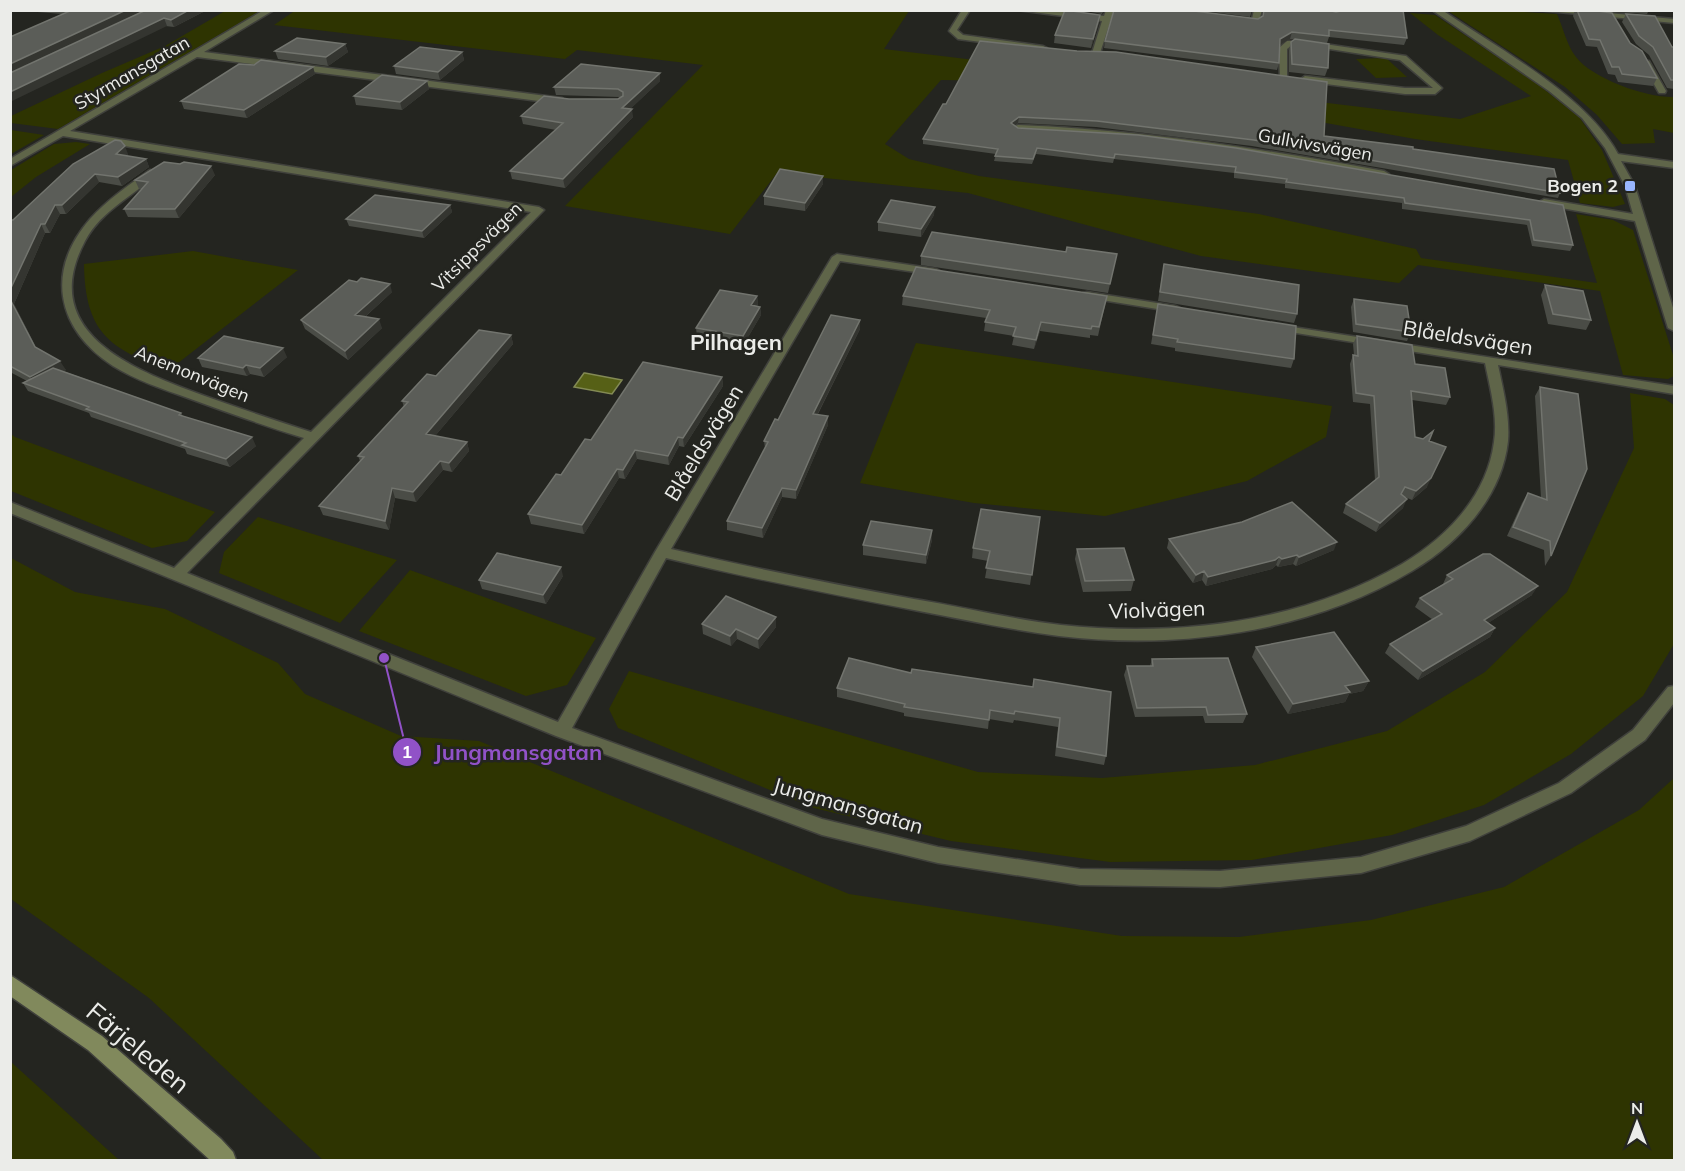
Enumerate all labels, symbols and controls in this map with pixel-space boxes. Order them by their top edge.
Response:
street label: Styrmansgatan [70,30,193,115]
street label: Gullvivsvägen [1256,123,1374,166]
place label: Bogen 2 [1547,174,1618,197]
marker: Bogen 2 [1623,179,1637,193]
street label: Vitsippsvägen [427,197,527,297]
street label: Blåeldsvägen [1401,314,1535,360]
district label: Pilhagen [690,328,782,356]
street label: Anemonvägen [131,340,253,407]
street label: Blåeldsvägen [658,380,748,505]
street label: Violvägen [1108,594,1206,624]
callout: Jungmansgatan [392,732,614,772]
text: Jungmansgatan [434,738,602,766]
text: 1 [402,740,412,763]
street label: Jungmansgatan [770,771,926,839]
street label: Färjeleden [80,995,197,1101]
north arrow [1607,1093,1667,1153]
text: N [1631,1098,1643,1118]

